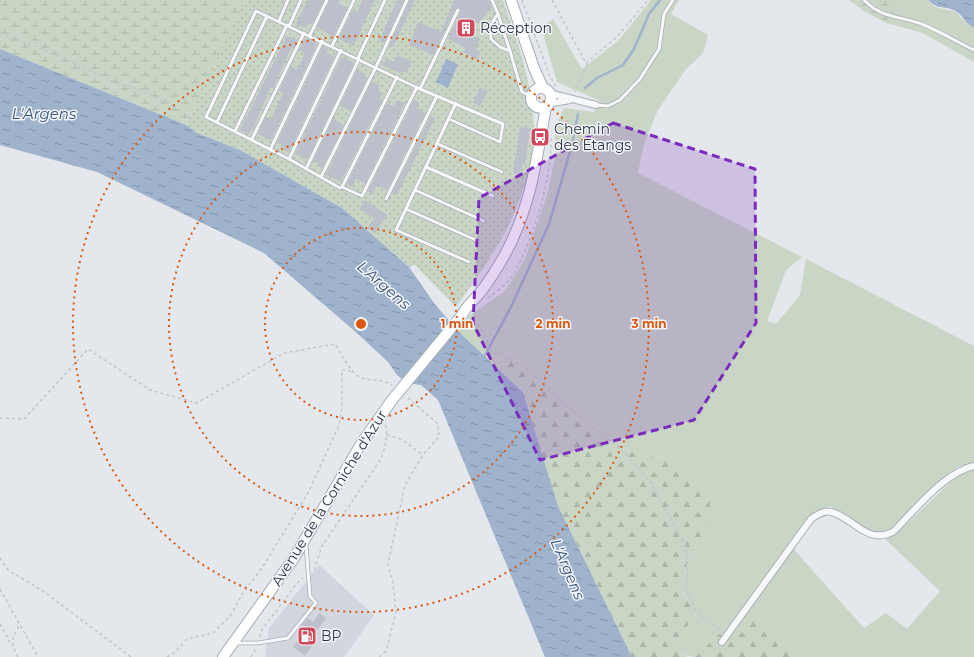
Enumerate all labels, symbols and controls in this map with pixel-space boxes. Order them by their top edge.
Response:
building icon: Réception [455,17,477,39]
place label: Réception [480,19,552,37]
water label: L'Argens [12,104,77,123]
place label: Chemin des Etangs [554,120,631,154]
bus stop icon: Chemin des Etangs [529,126,551,148]
water label: L'Argens [353,257,415,314]
text: 1 min [441,316,473,331]
text: 2 min [536,316,570,331]
text: 3 min [631,316,667,331]
centre of rings [354,317,368,331]
street label: Avenue de la Corniche d'Azur [267,406,391,589]
water label: L'Argens [547,536,590,603]
fuel station icon: BP [296,625,318,647]
place label: BP [321,627,342,645]

